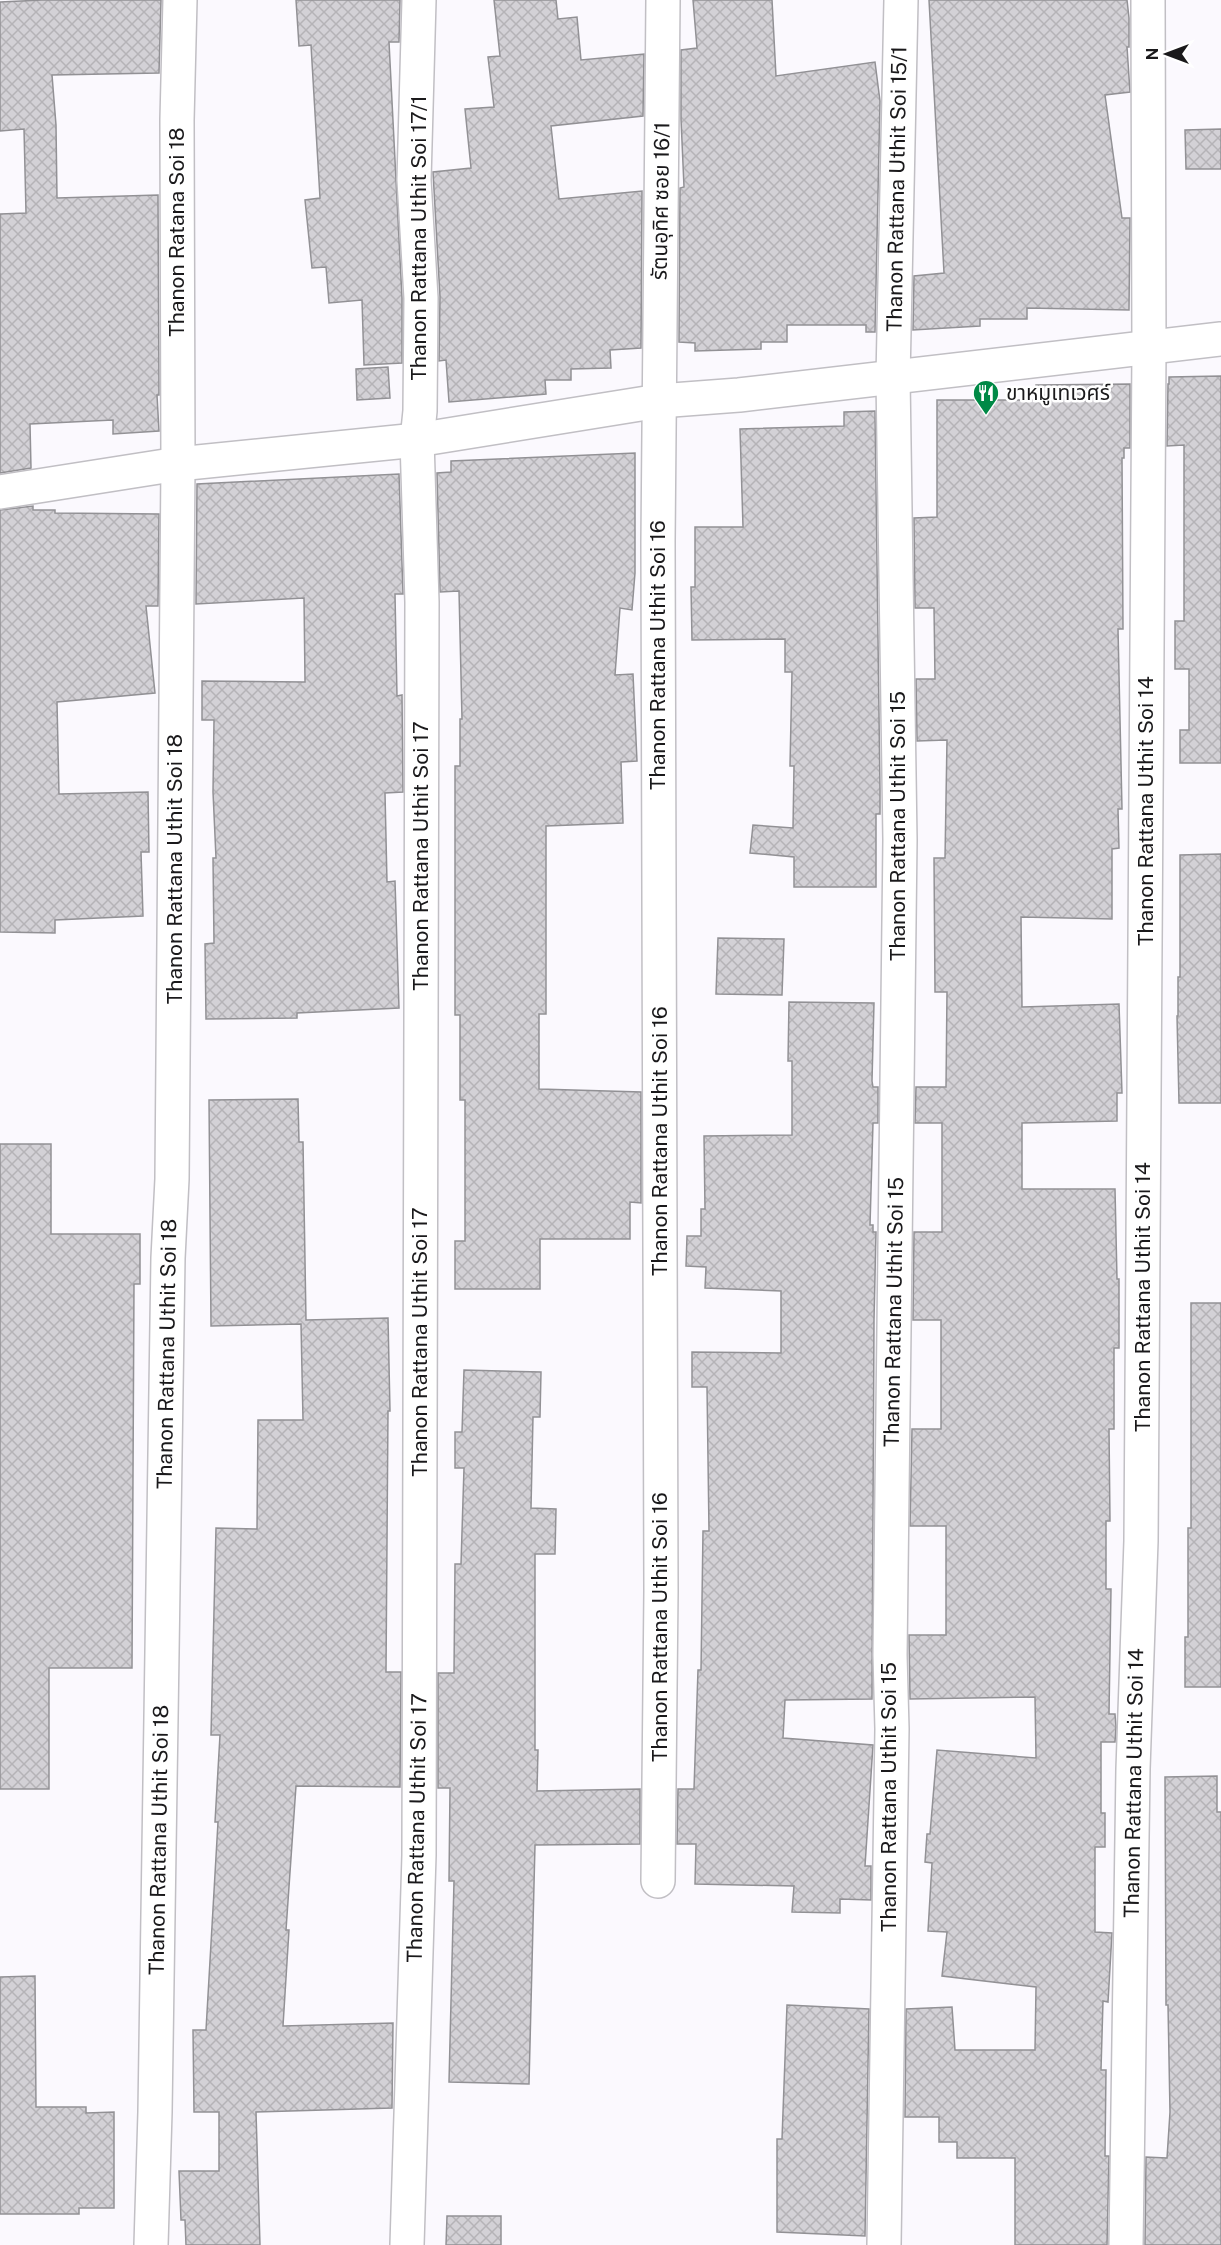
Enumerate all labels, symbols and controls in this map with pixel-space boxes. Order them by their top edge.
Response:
north arrow [1137,24,1197,84]
street label: Thanon Rattana Uthit Soi 15/1 [882,46,911,332]
text: N [1143,48,1162,60]
street label: Thanon Rattana Uthit Soi 17/1 [406,95,431,381]
street label: รัตนอุทิศ ซอย 16/1 [647,122,675,280]
street label: Thanon Ratana Soi 18 [164,127,189,337]
restaurant icon: ขาหมูเทเวศร์ [971,378,1001,416]
place label: ขาหมูเทเวศร์ [1006,380,1111,406]
street label: Thanon Rattana Uthit Soi 16 [645,520,670,790]
street label: Thanon Rattana Uthit Soi 14 [1133,676,1158,946]
street label: Thanon Rattana Uthit Soi 15 [885,691,910,961]
street label: Thanon Rattana Uthit Soi 17 [408,721,433,991]
street label: Thanon Rattana Uthit Soi 18 [162,734,187,1004]
street label: Thanon Rattana Uthit Soi 16 [647,1006,672,1276]
street label: Thanon Rattana Uthit Soi 14 [1130,1162,1155,1432]
street label: Thanon Rattana Uthit Soi 15 [879,1177,908,1447]
street label: Thanon Rattana Uthit Soi 17 [407,1207,432,1477]
street label: Thanon Rattana Uthit Soi 18 [152,1219,181,1489]
street label: Thanon Rattana Uthit Soi 16 [647,1492,672,1762]
street label: Thanon Rattana Uthit Soi 14 [1119,1648,1148,1918]
street label: Thanon Rattana Uthit Soi 15 [876,1662,901,1932]
street label: Thanon Rattana Uthit Soi 17 [402,1693,431,1963]
street label: Thanon Rattana Uthit Soi 18 [144,1705,173,1975]

